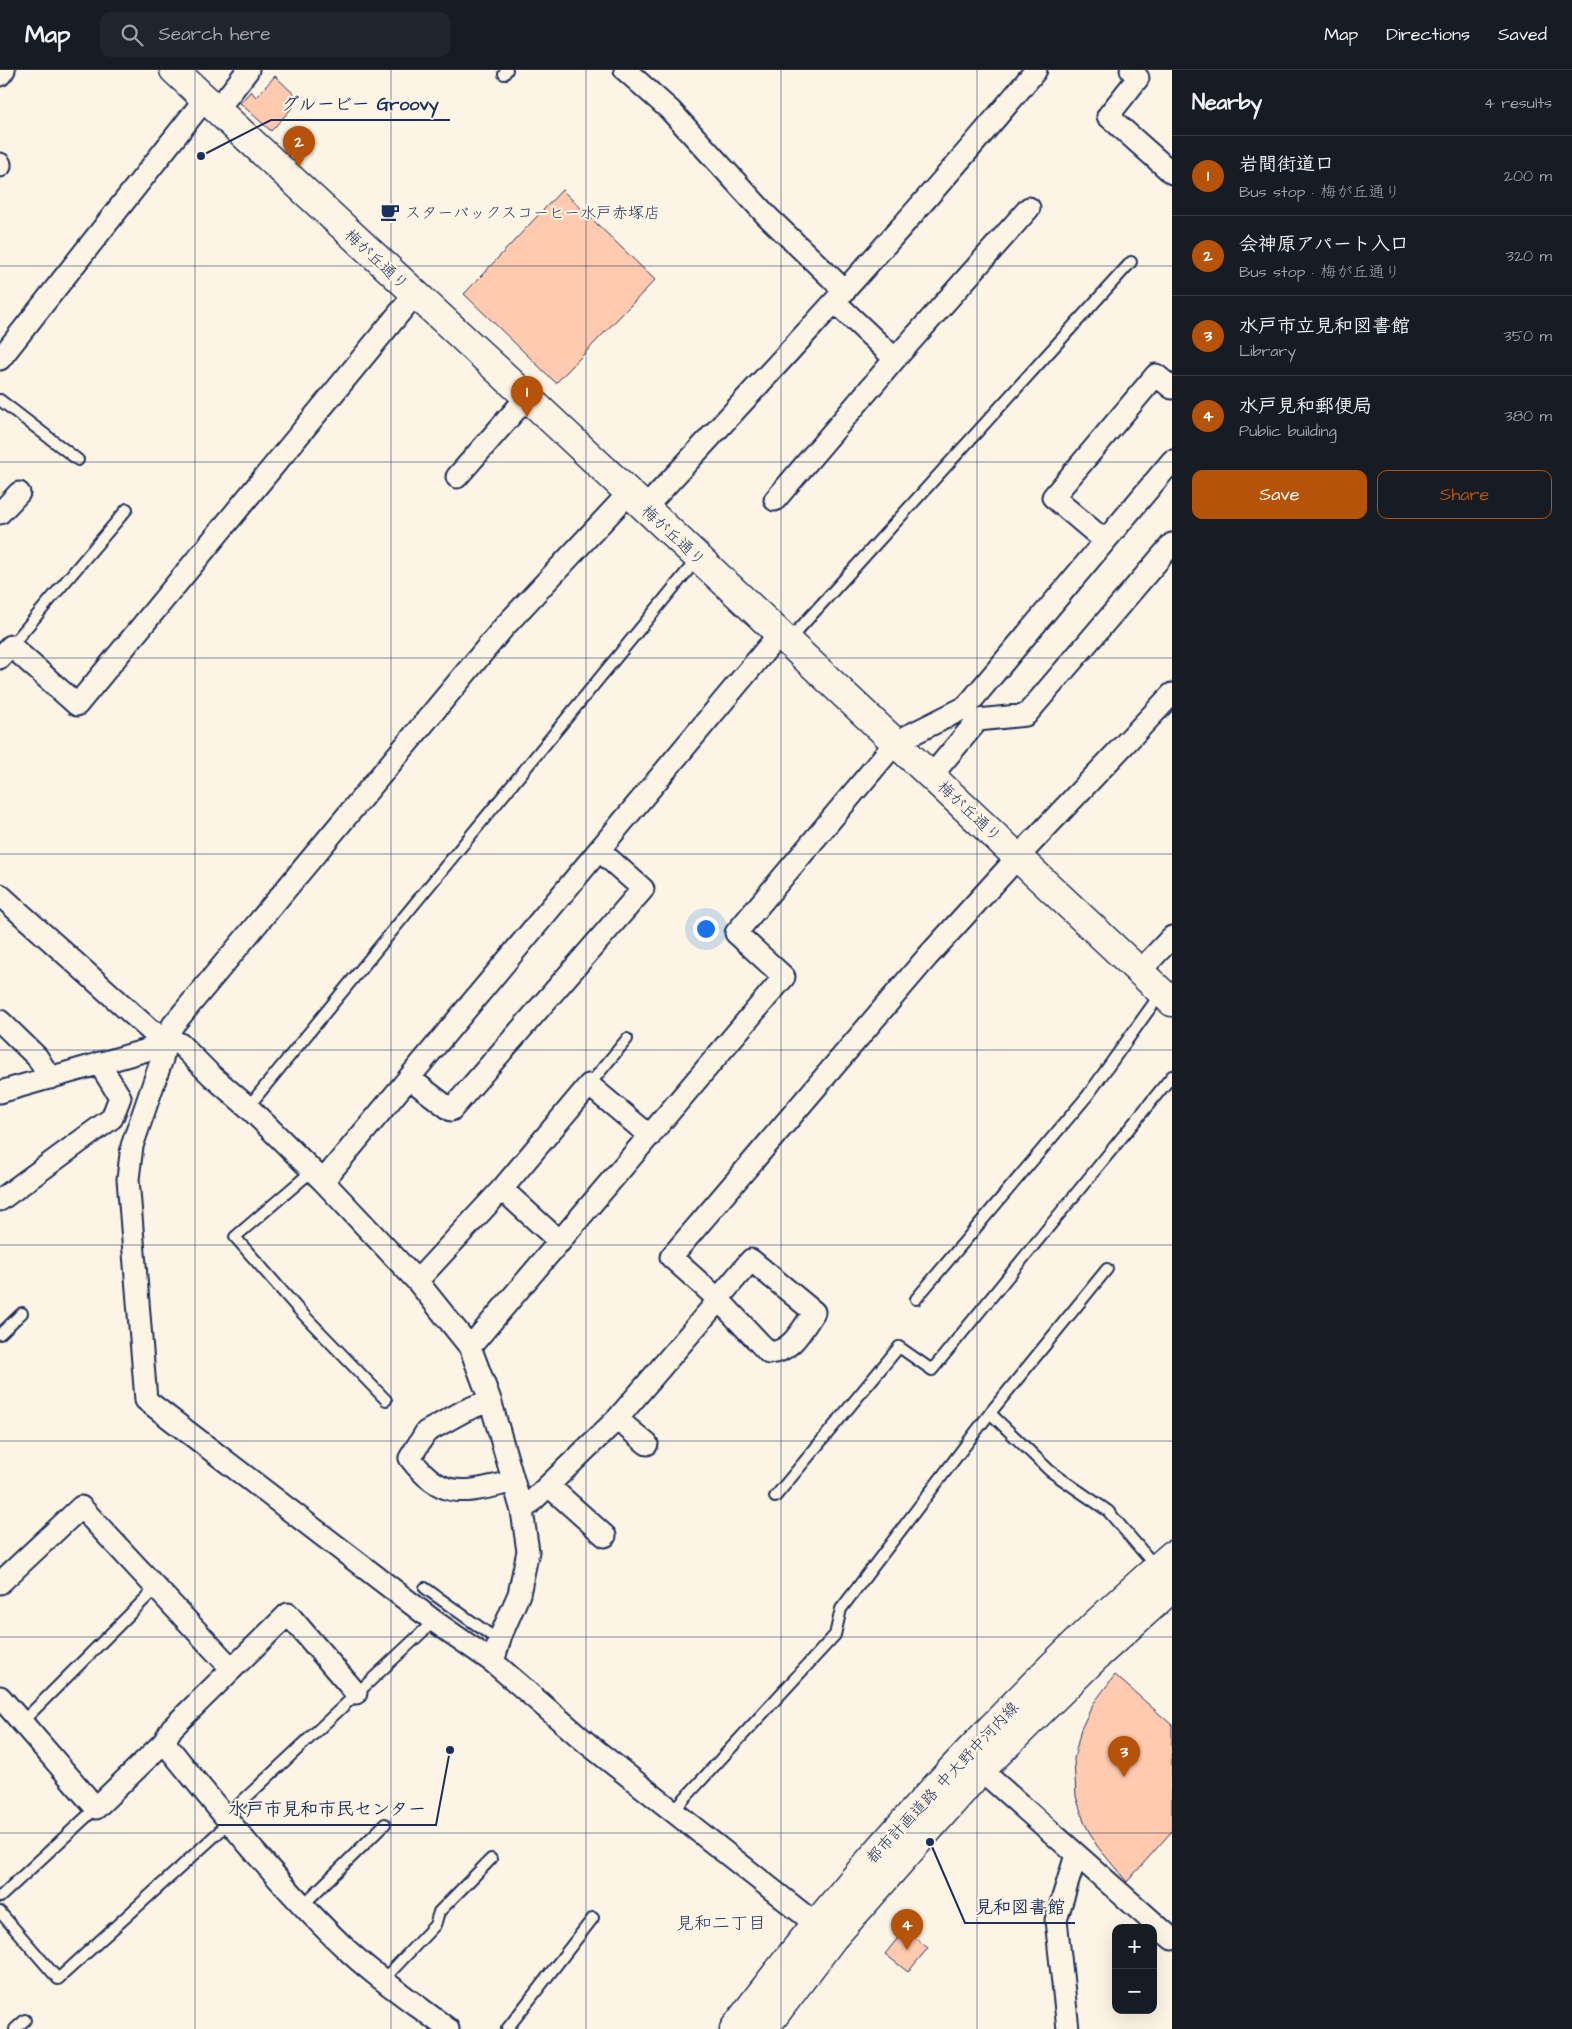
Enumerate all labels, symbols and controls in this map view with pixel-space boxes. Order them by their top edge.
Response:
search box [100,12,450,57]
text: Map [25,18,70,52]
icon: search [118,21,146,49]
text: Search here [158,21,271,48]
text: Map [1324,22,1358,47]
text: Directions [1386,22,1470,47]
text: Saved [1498,22,1547,47]
callout: グルービー Groovy [271,87,450,120]
text: Nearby [1192,88,1262,117]
text: グルービー Groovy [281,92,439,118]
text: 4 results [1484,92,1552,114]
pin: 2 [283,126,315,167]
text: 岩間街道口 [1239,151,1334,178]
text: 1 [1207,165,1209,187]
text: 200 m [1504,165,1552,187]
text: Bus stop · 梅が丘通り [1239,181,1400,203]
cafe icon: スターバックスコーヒー水戸赤塚店 [379,201,401,223]
place label: スターバックスコーヒー水戸赤塚店 [405,202,660,224]
street label: 梅が丘通り [340,224,413,295]
text: 会神原アパート入口 [1239,231,1409,258]
text: 2 [1203,245,1213,267]
text: 320 m [1506,245,1552,267]
text: Bus stop · 梅が丘通り [1239,261,1400,283]
text: 水戸市立見和図書館 [1239,313,1410,340]
text: 3 [1204,325,1212,347]
text: 350 m [1504,325,1552,347]
text: Library [1239,340,1296,362]
pin: 1 [511,376,543,417]
text: 水戸見和郵便局 [1239,393,1372,420]
text: 4 [1203,405,1213,427]
text: 380 m [1505,405,1552,427]
text: Public building [1239,420,1337,442]
button: Save [1192,470,1367,519]
button: Share [1377,470,1552,519]
street label: 梅が丘通り [637,500,710,571]
street label: 梅が丘通り [933,776,1006,847]
your location [693,916,719,942]
street label: 都市計画道路 中大野中河内線 [862,1697,1024,1869]
pin: 3 [1108,1736,1140,1777]
callout: 水戸市見和市民センター [218,1792,436,1825]
text: 水戸市見和市民センター [228,1797,426,1822]
callout: 見和図書館 [965,1890,1075,1923]
text: 見和図書館 [975,1895,1065,1920]
pin: 4 [891,1909,923,1950]
district label: 見和二丁目 [676,1911,766,1936]
map controls [1112,1924,1157,2014]
button: + [1112,1924,1157,1969]
button: − [1112,1969,1157,2014]

